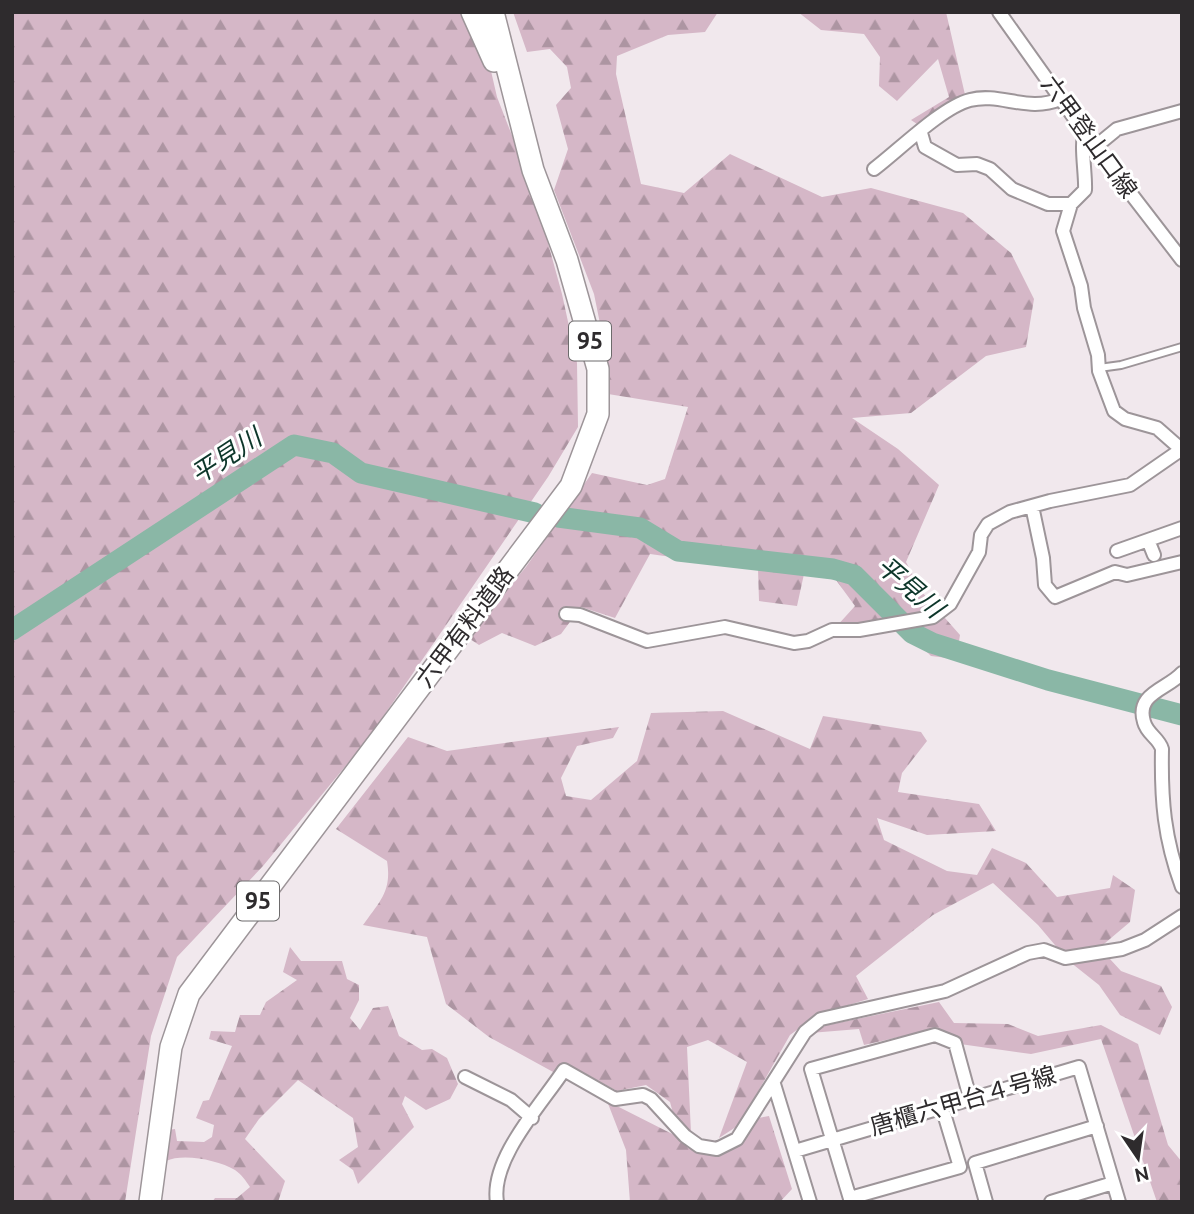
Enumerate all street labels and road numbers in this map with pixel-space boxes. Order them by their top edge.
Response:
street label: 六甲登山口線 [1036,71,1143,203]
road number: 95 [569,322,611,360]
street label: 六甲有料道路 [410,561,519,692]
road number: 95 [237,882,279,920]
street label: 唐櫃六甲台４号線 [867,1061,1059,1140]

